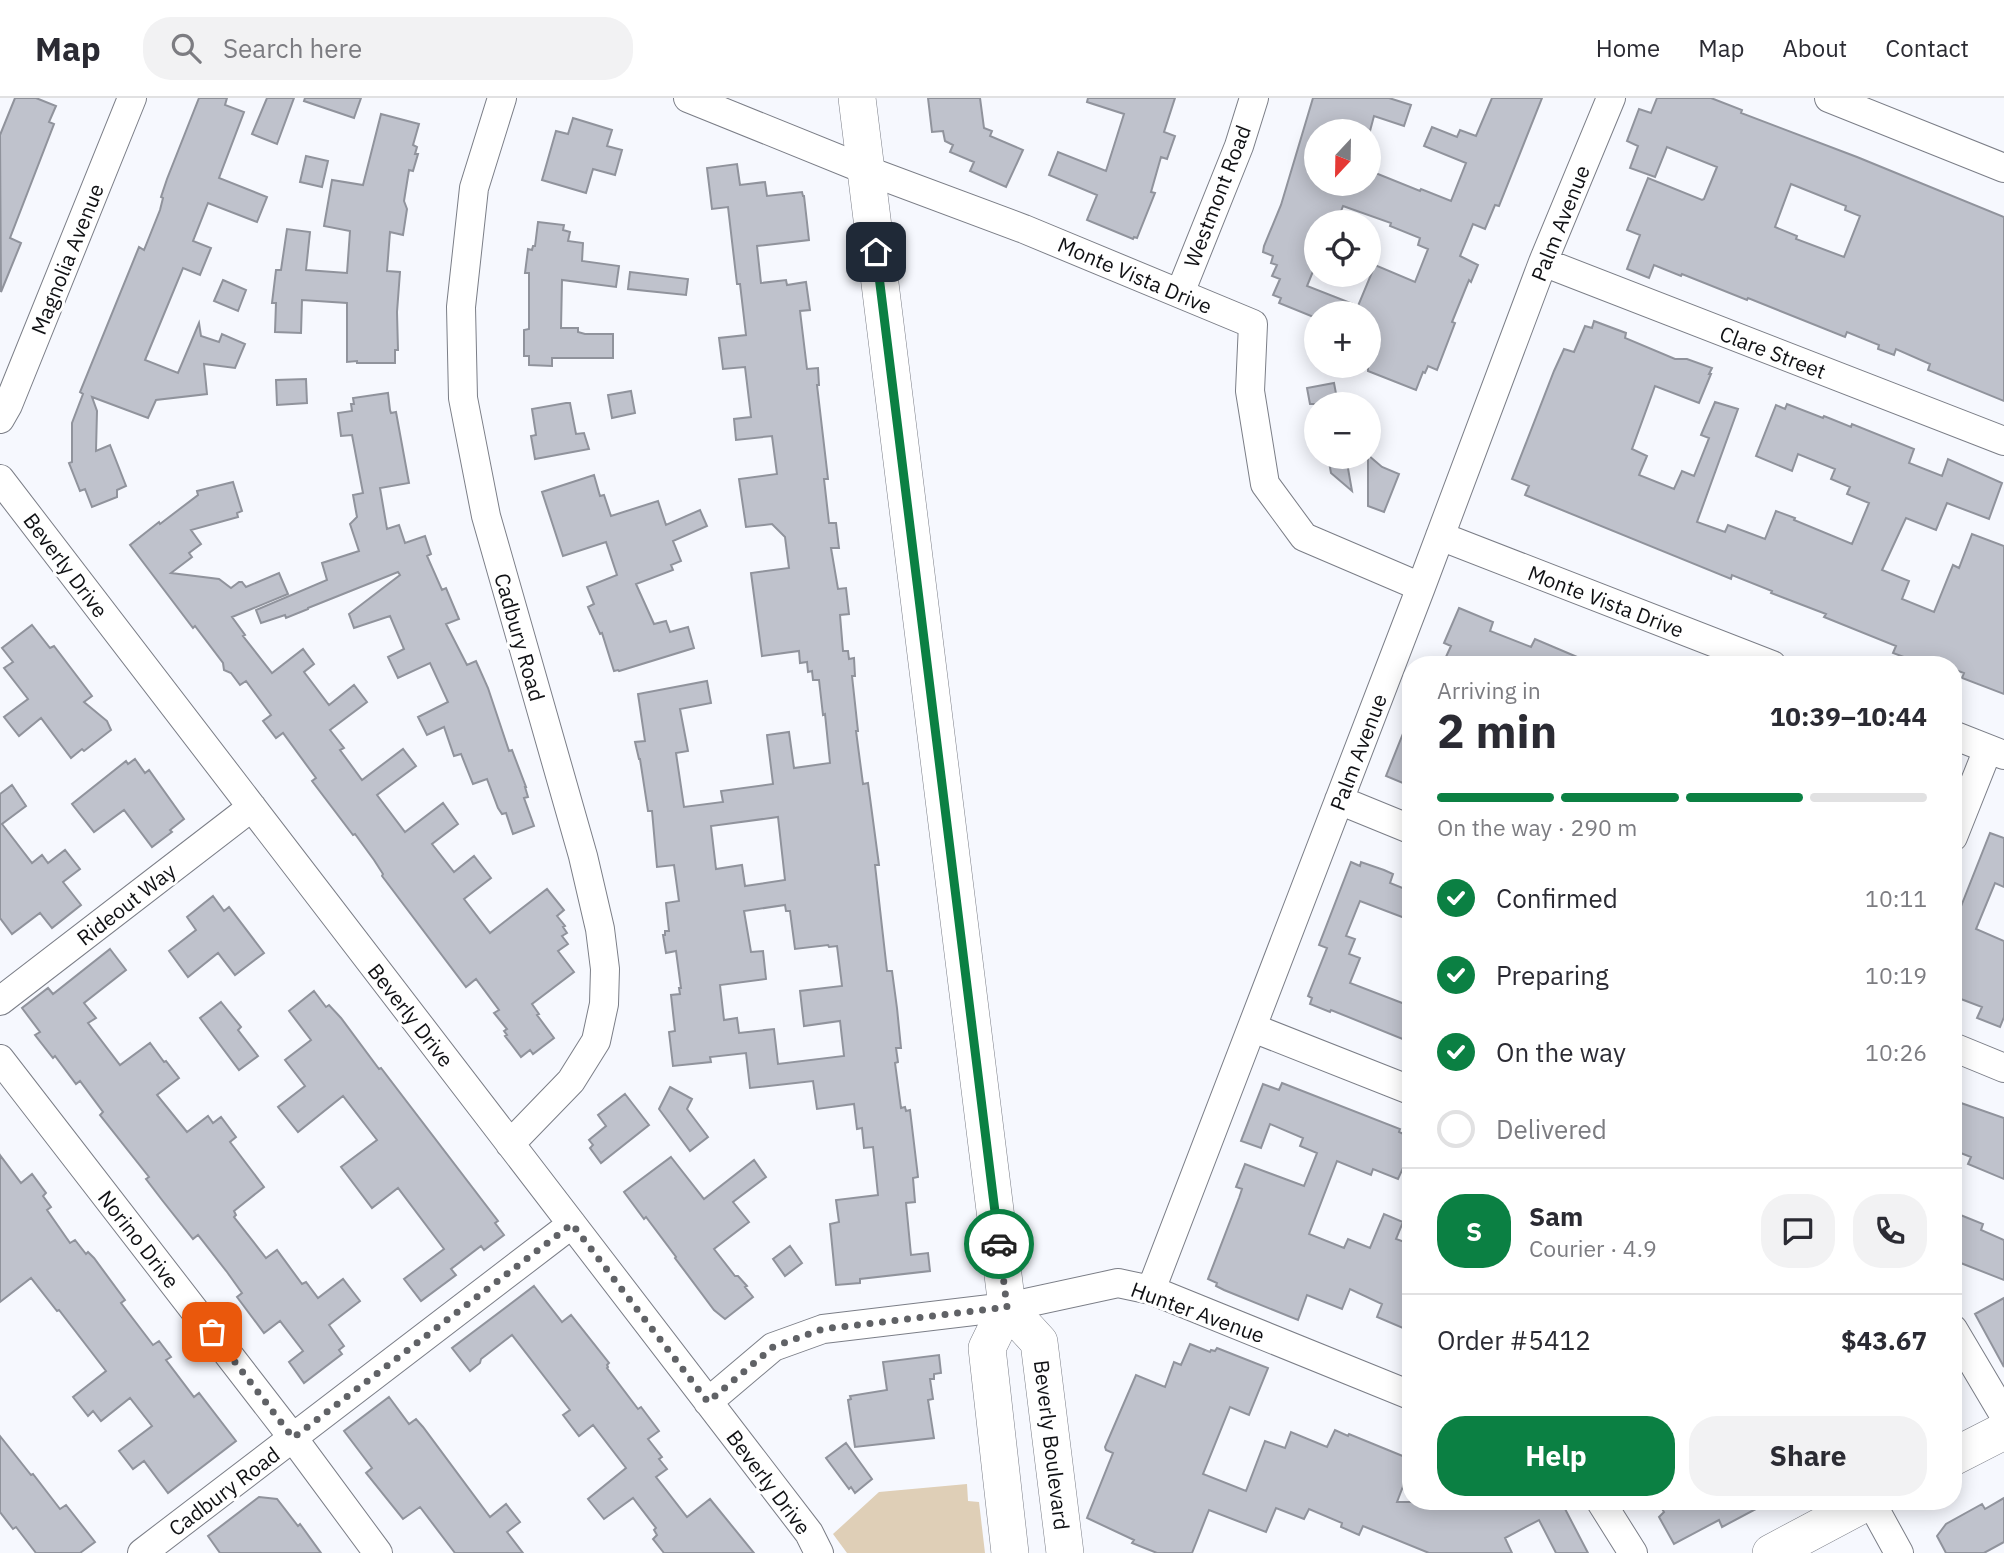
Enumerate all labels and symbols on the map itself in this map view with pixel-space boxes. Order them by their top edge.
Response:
north arrow [1304,119,1381,196]
street label: Westmont Road [1177,121,1257,271]
street label: Palm Avenue [1524,161,1596,285]
street label: Magnolia Avenue [24,179,110,339]
pin [846,222,906,282]
street label: Monte Vista Drive [1054,230,1216,320]
street label: Clare Street [1716,319,1830,385]
street label: Beverly Drive [17,507,115,623]
street label: Monte Vista Drive [1524,558,1688,644]
street label: Cadbury Road [488,570,552,704]
street label: Palm Avenue [1323,690,1393,814]
street label: Rideout Way [71,856,182,952]
street label: Beverly Drive [362,957,460,1073]
street label: Norino Drive [92,1184,186,1294]
courier [964,1209,1034,1279]
street label: Hunter Avenue [1127,1275,1269,1349]
pin [182,1302,242,1362]
street label: Beverly Boulevard [1028,1358,1076,1532]
street label: Beverly Drive [720,1424,818,1540]
street label: Cadbury Road [163,1440,285,1542]

